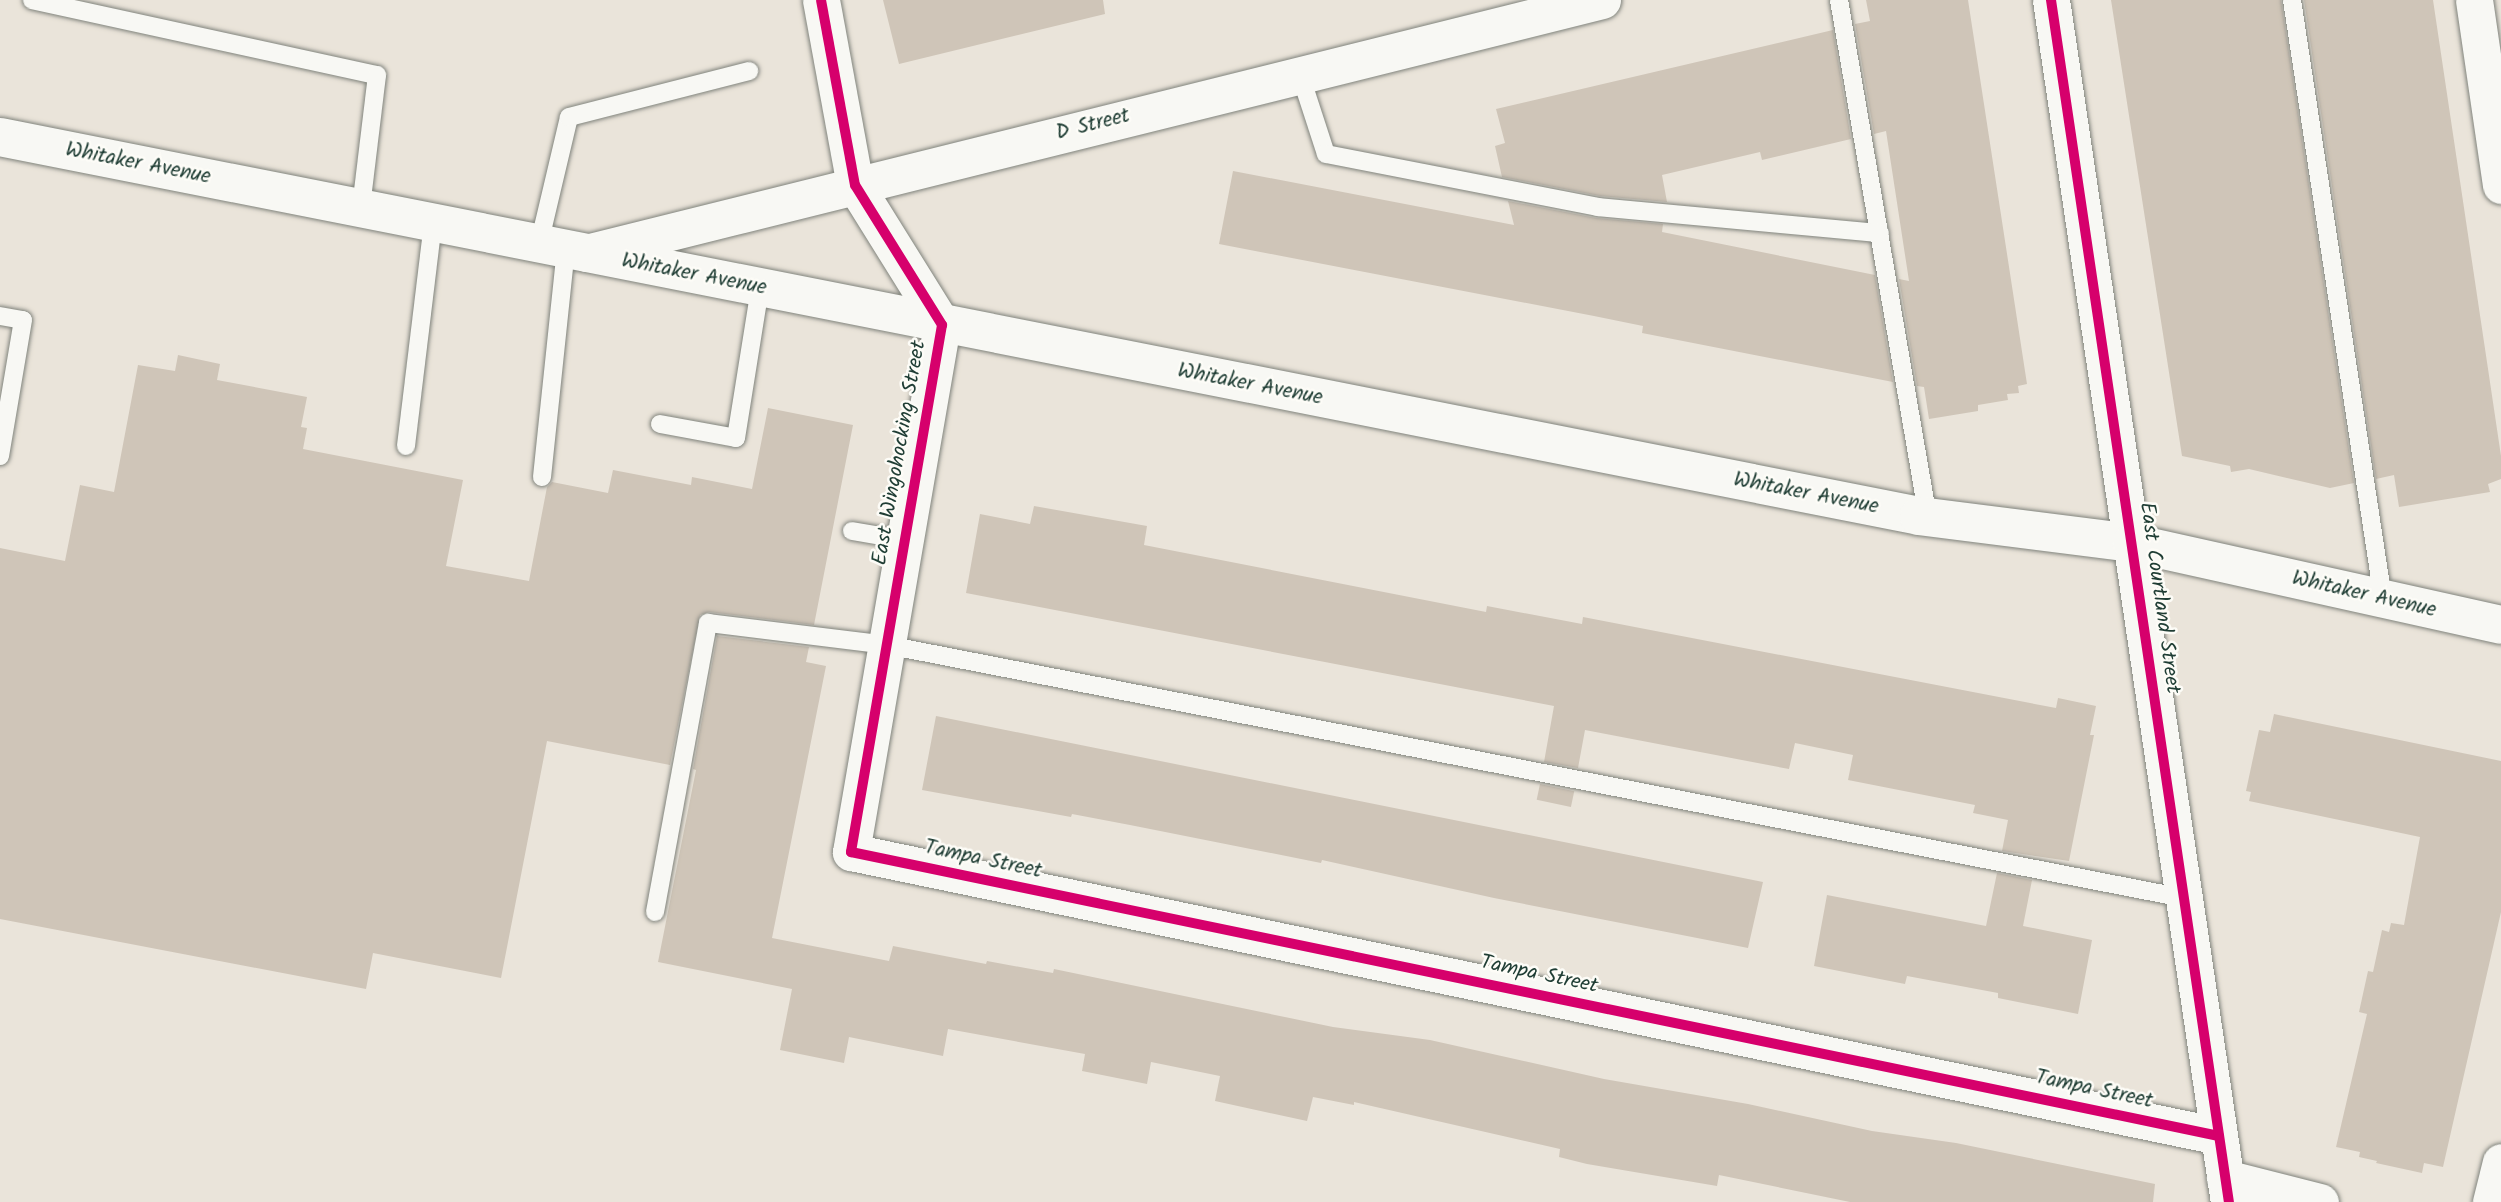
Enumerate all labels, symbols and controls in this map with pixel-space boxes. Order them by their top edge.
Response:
street label: D Street [1053,104,1133,146]
street label: Whitaker Avenue [63,138,213,190]
street label: Whitaker Avenue [619,249,769,301]
street label: East Wingohocking Street [868,339,932,567]
street label: Whitaker Avenue [1175,359,1325,411]
street label: Whitaker Avenue [1731,468,1881,520]
street label: East Courtland Street [2133,501,2185,695]
street label: Whitaker Avenue [2289,566,2439,624]
street label: Tampa Street [922,835,1044,885]
street label: Tampa Street [1478,950,1600,1000]
street label: Tampa Street [2033,1065,2155,1115]

